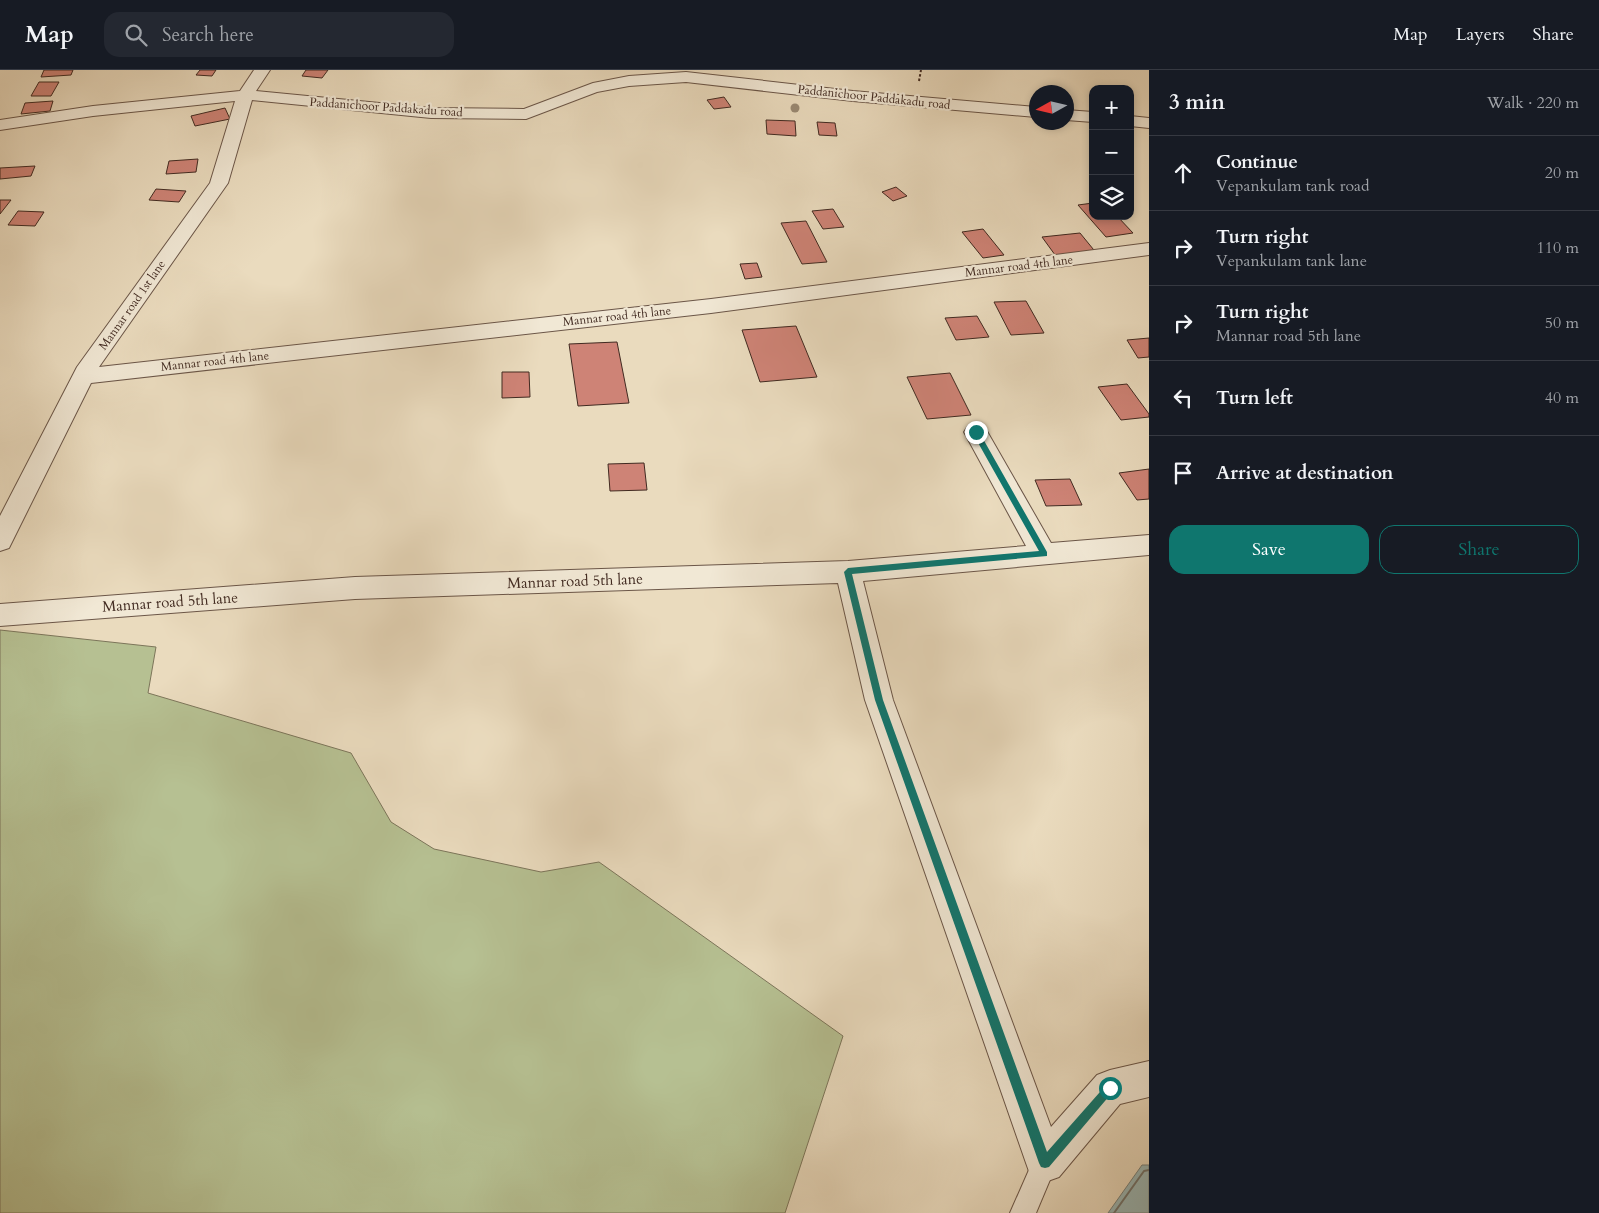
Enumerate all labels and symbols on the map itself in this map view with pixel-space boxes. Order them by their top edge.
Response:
street label: Paddanichoor Paddakadu road [797,81,952,113]
north arrow [1029,85,1074,130]
street label: Paddanichoor Paddakadu road [309,94,464,120]
street label: Mannar road 4th lane [964,251,1074,281]
street label: Mannar road 1st lane [95,257,169,353]
street label: Mannar road 4th lane [562,302,672,330]
street label: Mannar road 4th lane [160,347,270,375]
route end [965,421,988,444]
street label: Mannar road 5th lane [507,569,644,593]
street label: Mannar road 5th lane [101,587,239,617]
route start [1099,1077,1122,1100]

